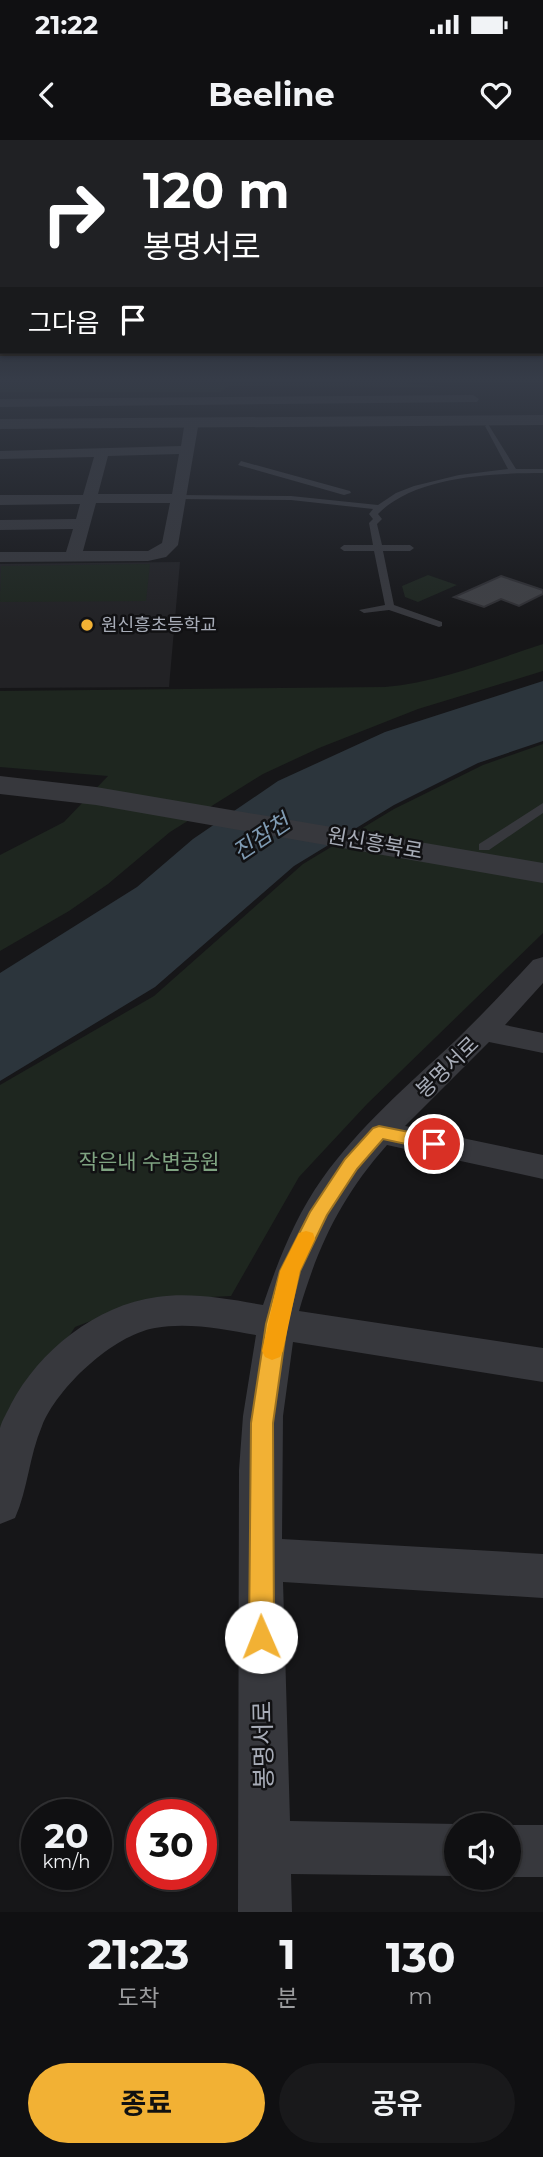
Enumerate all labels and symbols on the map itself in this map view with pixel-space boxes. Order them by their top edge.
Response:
place label: 원신흥초등학교 [101,614,217,636]
marker: 원신흥초등학교 [79,617,95,633]
water label: 진잠천 [227,806,297,866]
street label: 원신흥북로 [325,822,425,864]
street label: 봉명서로 [411,1031,483,1103]
pin [404,1114,464,1174]
park label: 작은내 수변공원 [79,1149,219,1174]
position arrow [224,1600,298,1674]
street label: 봉명서로 [248,1701,278,1789]
speed limit sign: 30 [126,1799,217,1890]

